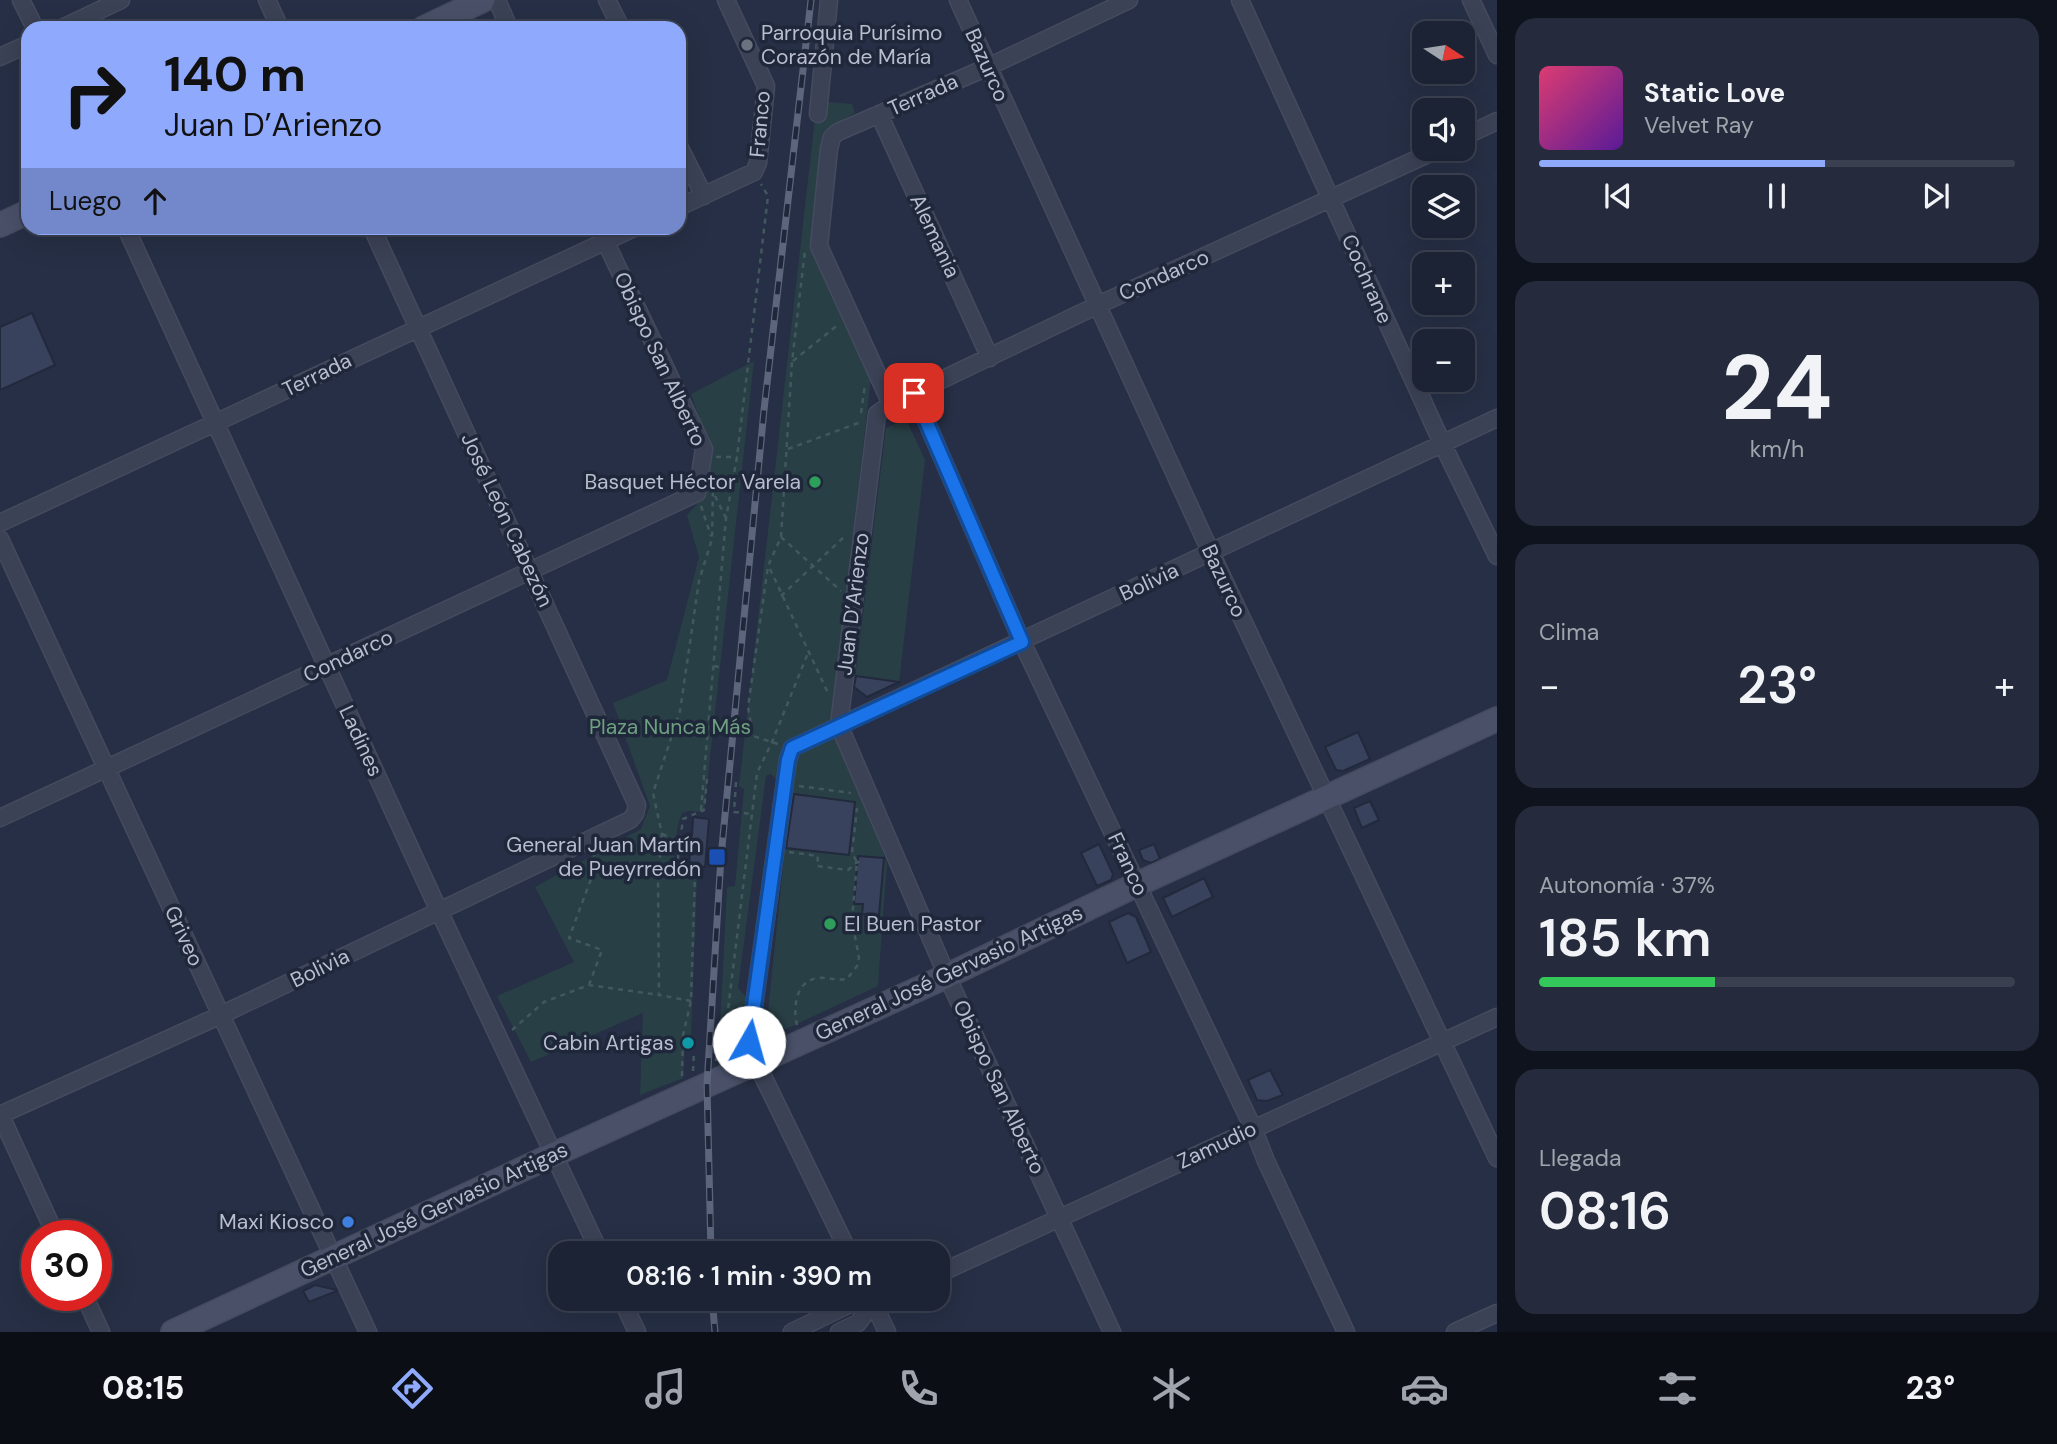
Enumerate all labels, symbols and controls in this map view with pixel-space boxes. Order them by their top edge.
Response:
place label: Parroquia Purísimo Corazón de María [761,19,942,71]
north arrow [1412,21,1475,84]
map controls [1412,21,1475,392]
street label: Bazurco [958,24,1016,106]
marker: Parroquia Purísimo Corazón de María [739,37,755,53]
text: 140 m [164,42,306,106]
icon: right [49,49,140,140]
street label: Terrada [884,67,962,123]
text: Static Love [1644,76,1785,110]
street label: Franco [743,89,777,159]
button: sound [1412,98,1475,161]
text: Juan D’Arienzo [164,104,382,146]
text: Velvet Ray [1644,110,1754,140]
button: layers [1412,175,1475,238]
icon: previous [1599,177,1637,215]
icon: pause [1758,177,1796,215]
icon: next [1917,177,1955,215]
icon: ahead [136,182,174,220]
text: Luego [49,184,122,218]
street label: Alemania [903,190,967,282]
street label: Cochrane [1335,230,1399,328]
street label: Condarco [1114,243,1214,307]
button: + [1412,252,1475,315]
street label: Obispo San Alberto [607,267,713,451]
button: − [1412,329,1475,392]
text: 24 [1721,329,1833,447]
street label: Terrada [278,346,356,404]
pin [884,363,944,423]
icon: arrive [895,374,933,412]
street label: José León Cabezón [454,428,560,612]
text: km/h [1750,434,1804,464]
place label: Basquet Héctor Varela [584,468,801,496]
marker: Basquet Héctor Varela [807,474,823,490]
street label: Juan D’Arienzo [830,531,876,677]
street label: Bazurco [1195,540,1253,622]
street label: Bolivia [1115,556,1183,608]
text: Clima [1539,617,1599,647]
street label: Condarco [299,623,397,689]
text: 23° [1737,651,1817,719]
text: − [1539,661,1560,711]
text: + [1994,661,2015,711]
street label: Ladines [332,701,390,781]
park label: Plaza Nunca Más [589,713,751,741]
street label: Franco [1101,828,1155,900]
place label: General Juan Martín de Pueyrredón [506,831,701,883]
marker: General Juan Martín de Pueyrredón [707,847,727,867]
text: Autonomía · 37% [1539,870,1715,900]
street label: General José Gervasio Artigas [811,899,1087,1047]
street label: Griveo [158,901,210,971]
text: 185 km [1539,904,1711,972]
place label: El Buen Pastor [844,910,982,938]
marker: El Buen Pastor [822,916,838,932]
street label: Bolivia [286,942,354,994]
street label: Obispo San Alberto [946,995,1052,1179]
position arrow [712,1005,786,1079]
place label: Cabin Artigas [543,1029,674,1057]
marker: Cabin Artigas [680,1035,696,1051]
street label: Zamudio [1173,1115,1261,1175]
street label: General José Gervasio Artigas [296,1136,572,1284]
text: Llegada [1539,1143,1622,1173]
text: 08:16 [1539,1177,1671,1245]
place label: Maxi Kiosco [219,1208,334,1236]
marker: Maxi Kiosco [340,1214,356,1230]
speed limit sign: 30 [21,1220,112,1311]
text: 08:16 · 1 min · 390 m [626,1259,872,1293]
icon: directions [388,1364,437,1413]
icon: music [641,1364,690,1413]
icon: phone [894,1364,943,1413]
icon: climate [1147,1364,1196,1413]
icon: car [1400,1364,1449,1413]
icon: filters [1653,1364,1702,1413]
text: 08:15 [102,1367,184,1409]
text: 23° [1906,1367,1955,1409]

